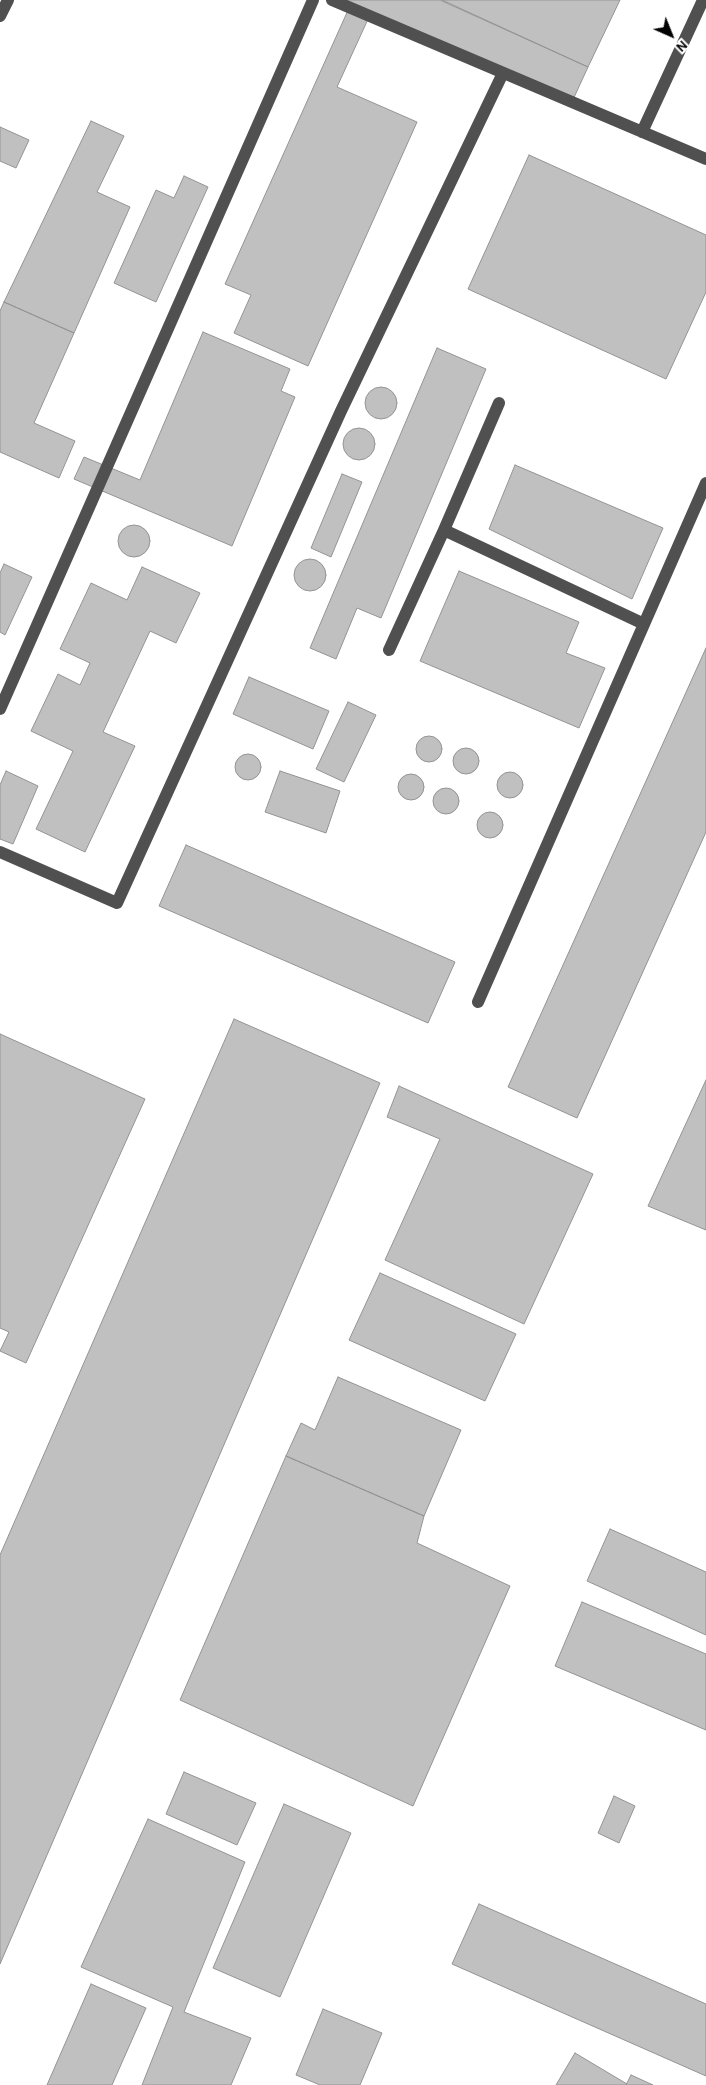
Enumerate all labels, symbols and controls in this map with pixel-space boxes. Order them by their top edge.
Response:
north arrow [646,10,696,60]
text: N [672,37,691,56]

